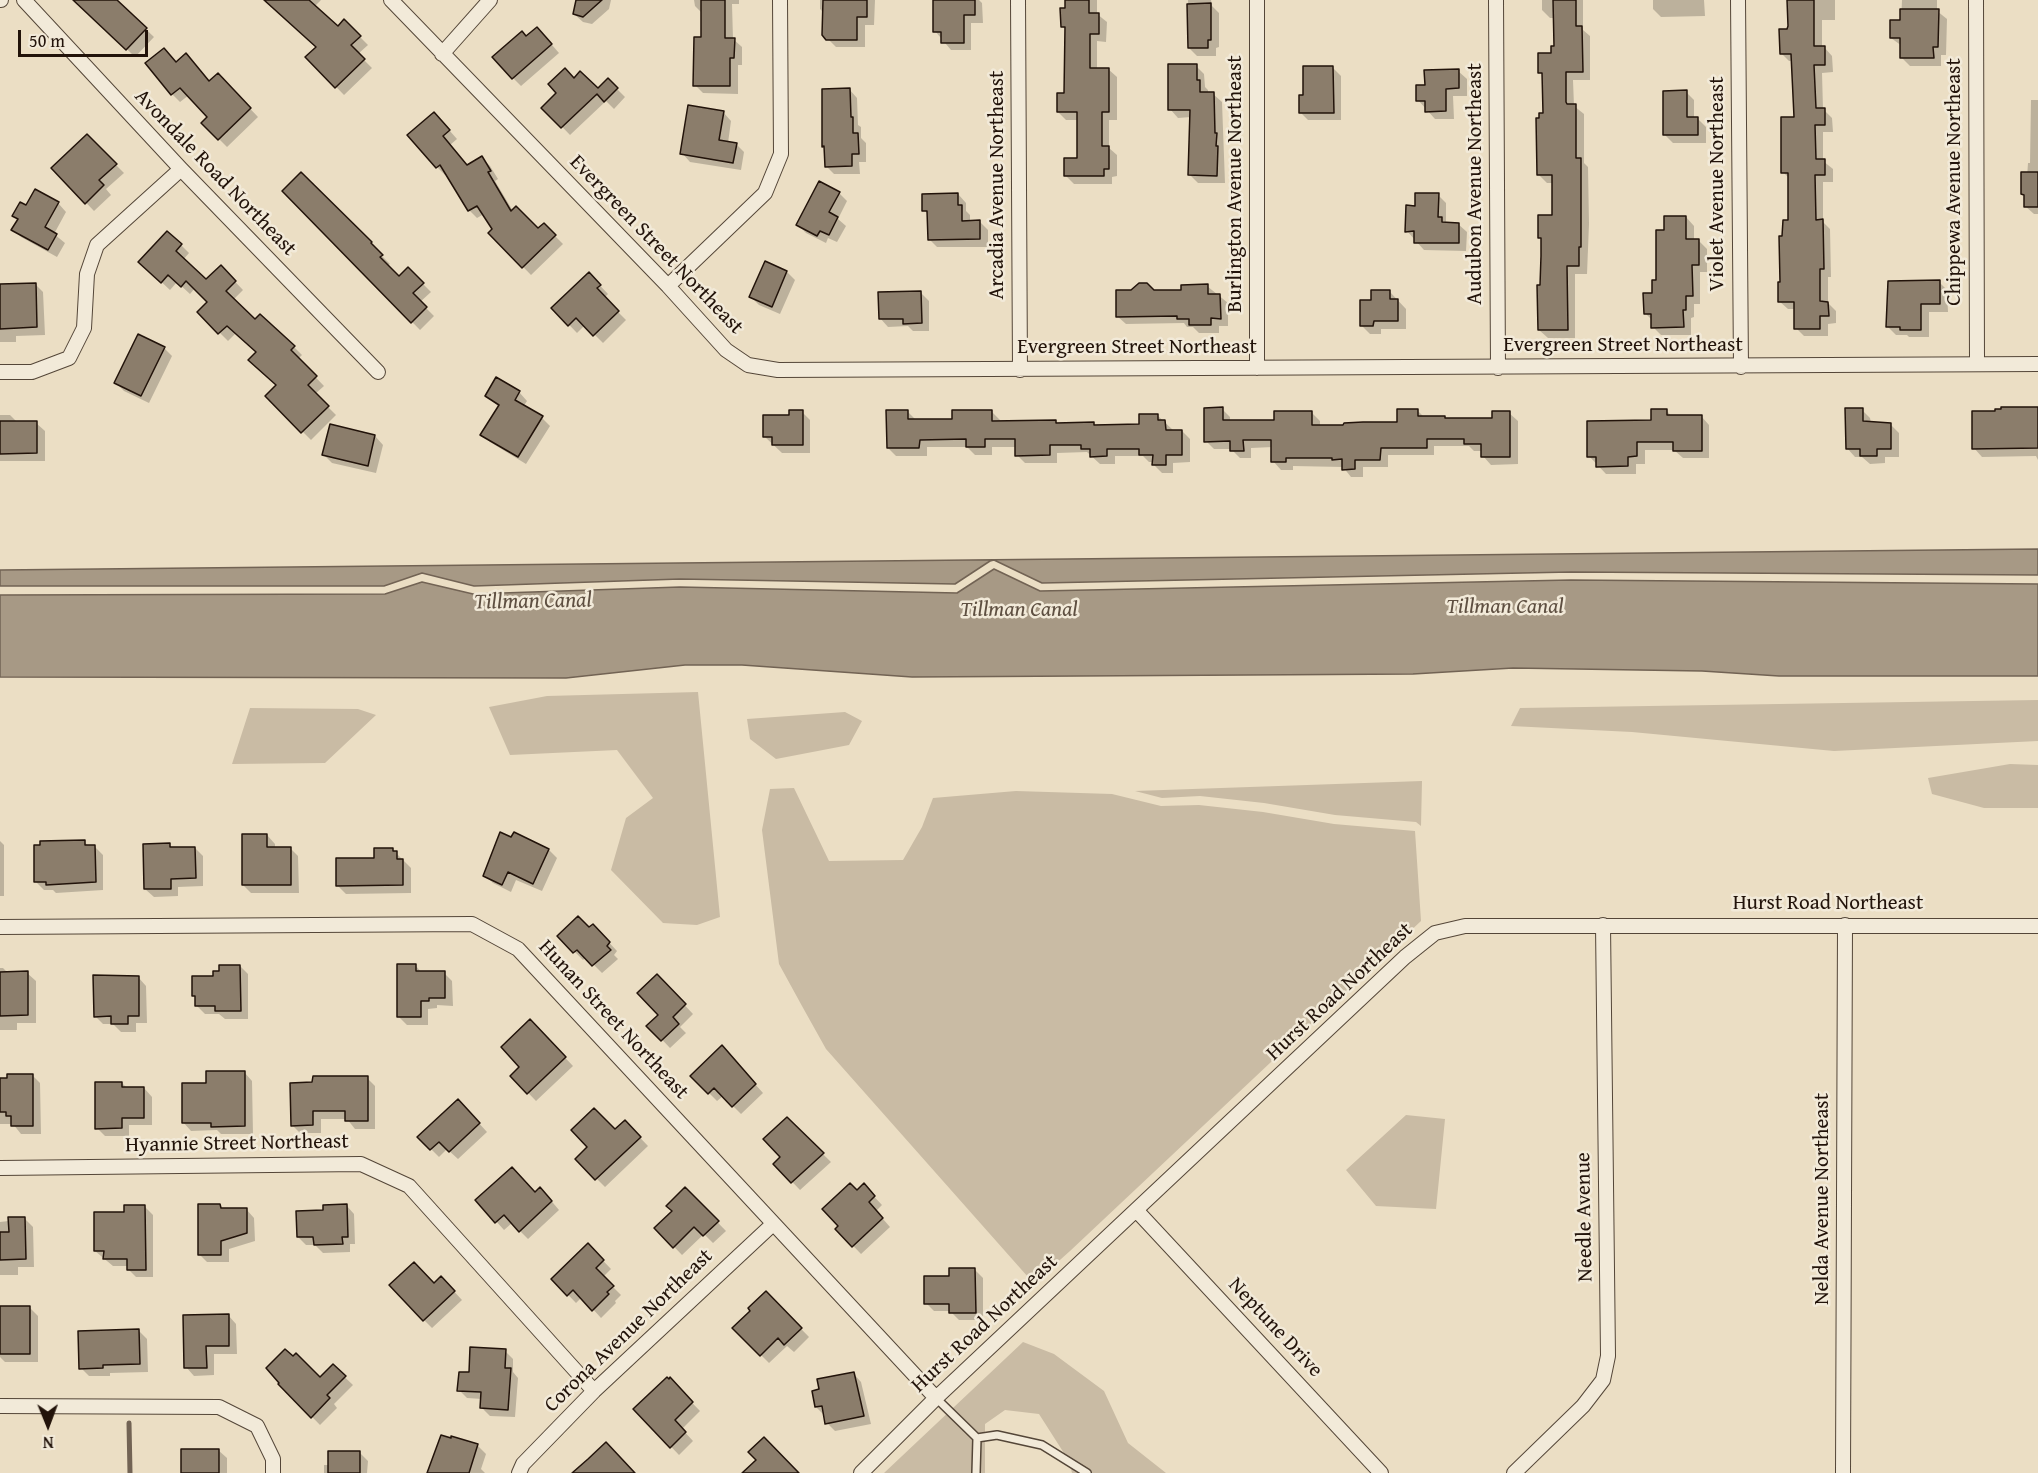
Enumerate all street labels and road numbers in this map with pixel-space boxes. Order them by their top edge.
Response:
street label: Burlington Avenue Northeast [1223,55,1249,313]
street label: Chippewa Avenue Northeast [1942,58,1968,306]
street label: Audubon Avenue Northeast [1463,63,1489,305]
street label: Arcadia Avenue Northeast [985,71,1011,299]
street label: Violet Avenue Northeast [1705,76,1731,292]
street label: Avondale Road Northeast [129,84,301,262]
street label: Evergreen Street Northeast [564,150,748,340]
street label: Evergreen Street Northeast [1503,333,1743,359]
street label: Evergreen Street Northeast [1017,335,1257,361]
street label: Hurst Road Northeast [1733,891,1923,917]
street label: Hurst Road Northeast [1262,918,1418,1066]
street label: Hunan Street Northeast [533,935,693,1105]
street label: Nelda Avenue Northeast [1810,1093,1836,1305]
street label: Hyannie Street Northeast [125,1129,349,1159]
street label: Needle Avenue [1571,1152,1599,1282]
street label: Corona Avenue Northeast [539,1244,719,1418]
street label: Hurst Road Northeast [907,1250,1063,1398]
street label: Neptune Drive [1222,1273,1328,1383]

